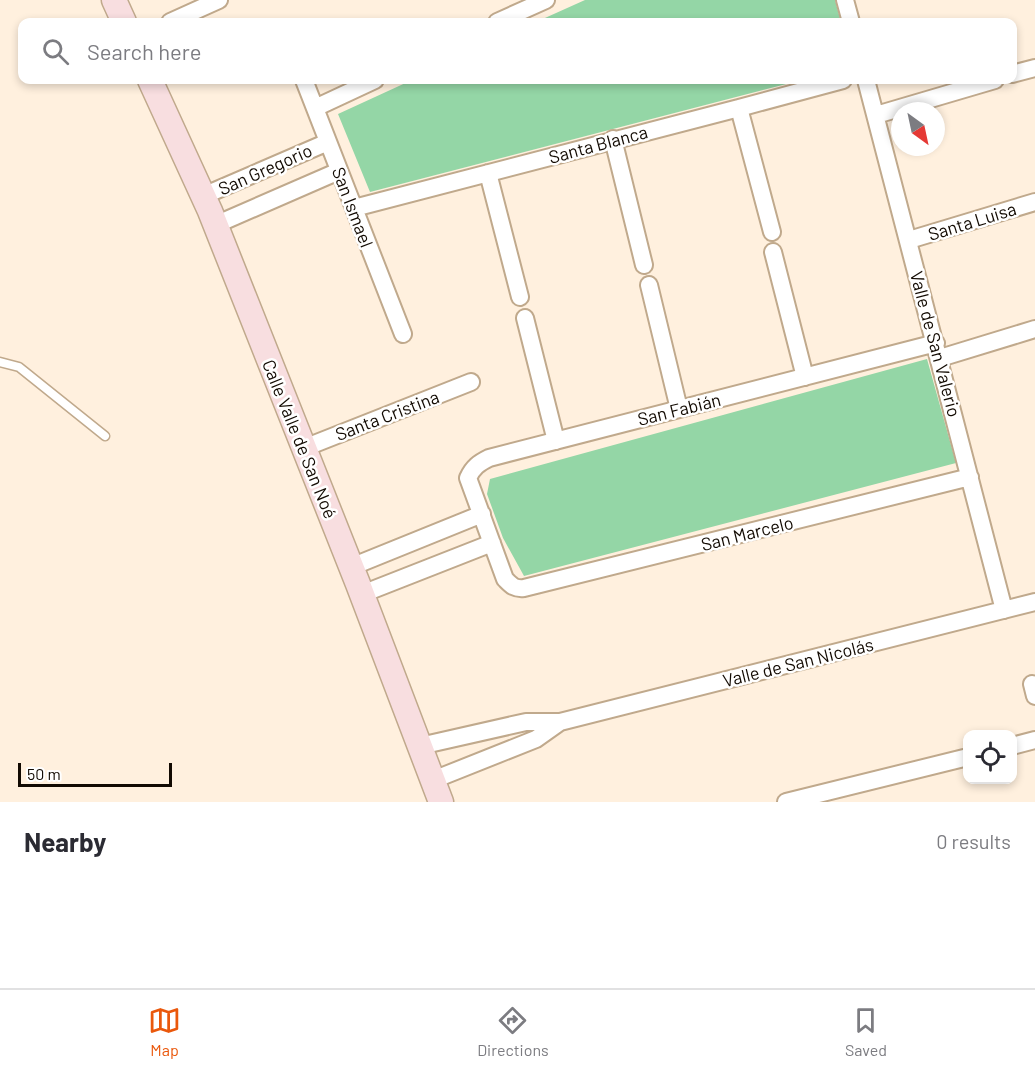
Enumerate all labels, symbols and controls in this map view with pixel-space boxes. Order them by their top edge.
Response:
search box [18,18,1017,84]
icon: search [39,35,72,68]
text: Search here [87,38,201,64]
north arrow [891,102,945,156]
street label: Santa Blanca [546,120,650,168]
street label: San Gregorio [215,139,315,199]
street label: San Ismael [328,164,378,250]
street label: Santa Luisa [925,197,1019,245]
street label: Valle de San Valerio [906,269,966,419]
street label: Calle Valle de San Noé [258,356,342,522]
street label: Santa Cristina [332,385,442,445]
street label: San Fabián [635,388,723,430]
street label: San Marcelo [699,511,795,555]
street label: Valle de San Nicolás [720,633,876,691]
map controls [963,730,1017,784]
button: locate [963,730,1017,784]
scale bar [18,760,172,788]
text: 50 m [27,764,61,783]
text: Nearby [24,826,106,857]
text: 0 results [936,829,1011,853]
tab: Map [148,1004,181,1059]
tab: Directions [477,1004,549,1059]
tab: Saved [845,1004,887,1059]

